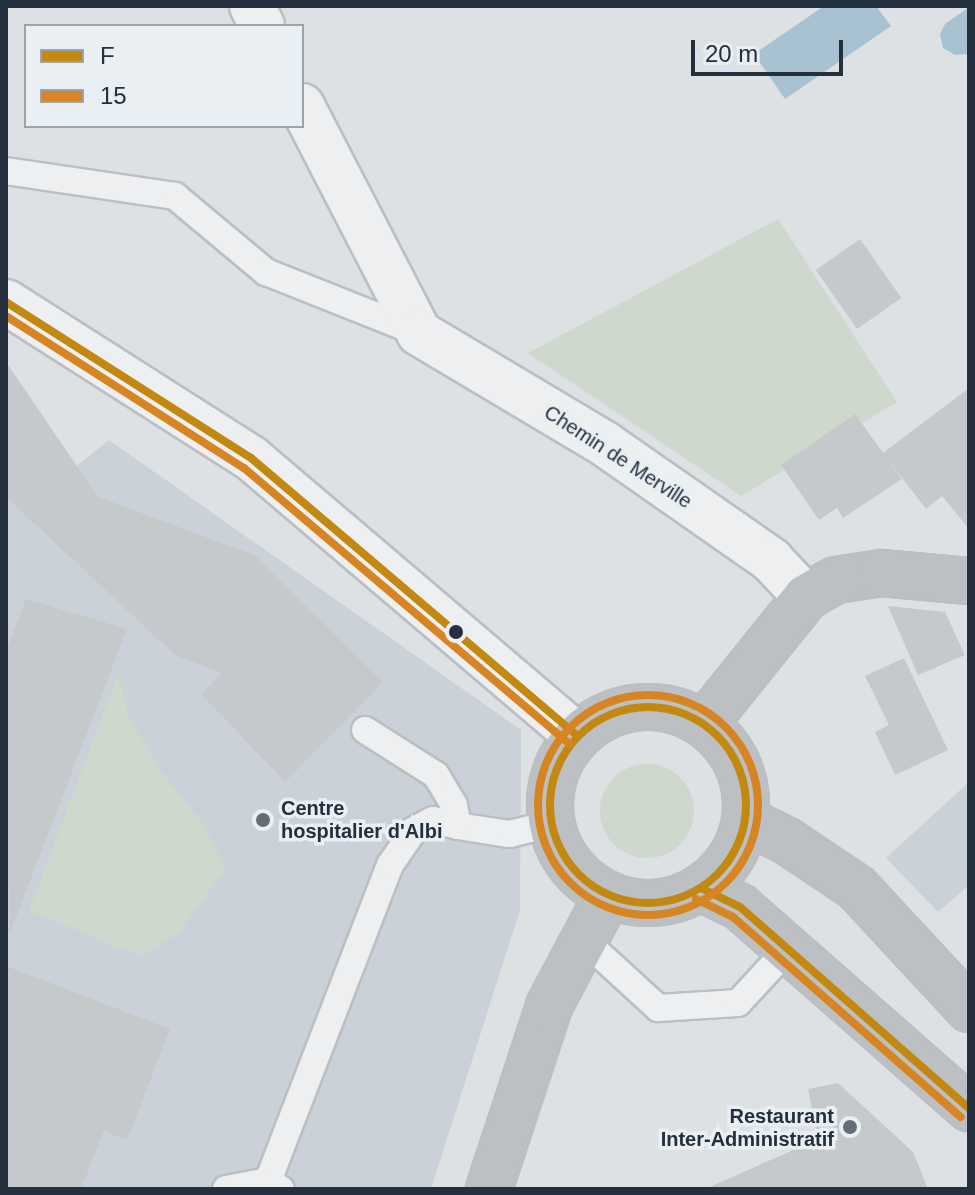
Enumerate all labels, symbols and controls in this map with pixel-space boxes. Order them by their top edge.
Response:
legend [24,24,304,128]
scale bar [695,24,847,74]
text: 20 m [705,40,758,67]
text: F [100,42,115,69]
text: 15 [100,82,127,109]
street label: Chemin de Merville [540,400,696,514]
unlabelled marker [448,624,464,640]
place label: Centre hospitalier d'Albi [281,796,442,843]
marker: Centre hospitalier d'Albi [252,809,274,831]
place label: Restaurant Inter-Administratif [661,1104,834,1151]
marker: Restaurant Inter-Administratif [841,1118,859,1136]

